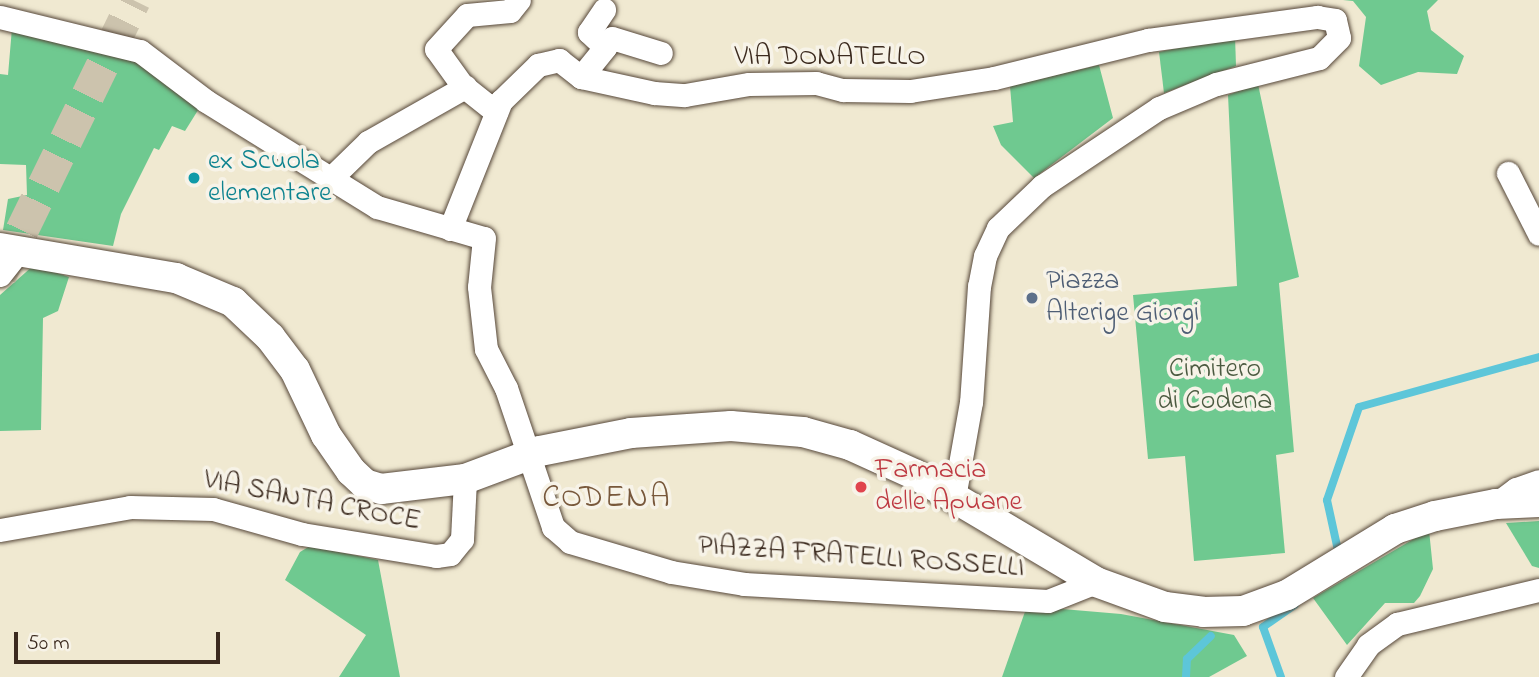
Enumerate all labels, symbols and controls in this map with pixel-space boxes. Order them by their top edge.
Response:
street label: VIA DONATELLO [734,41,926,75]
place label: ex Scuola elementare [208,145,332,211]
marker: ex Scuola elementare [186,170,202,186]
place label: Piazza Alterige Giorgi [1046,265,1199,331]
marker: Piazza Alterige Giorgi [1024,290,1040,306]
park label: Cimitero di Codena [1158,353,1272,419]
place label: Farmacia delle Apuane [875,454,1022,520]
street label: VIA SANTA CROCE [201,464,423,540]
marker: Farmacia delle Apuane [853,479,869,495]
district label: CODENA [543,480,671,518]
street label: PIAZZA FRATELLI ROSSELLI [697,530,1025,586]
scale bar [18,618,224,662]
text: 50 m [27,629,70,659]

